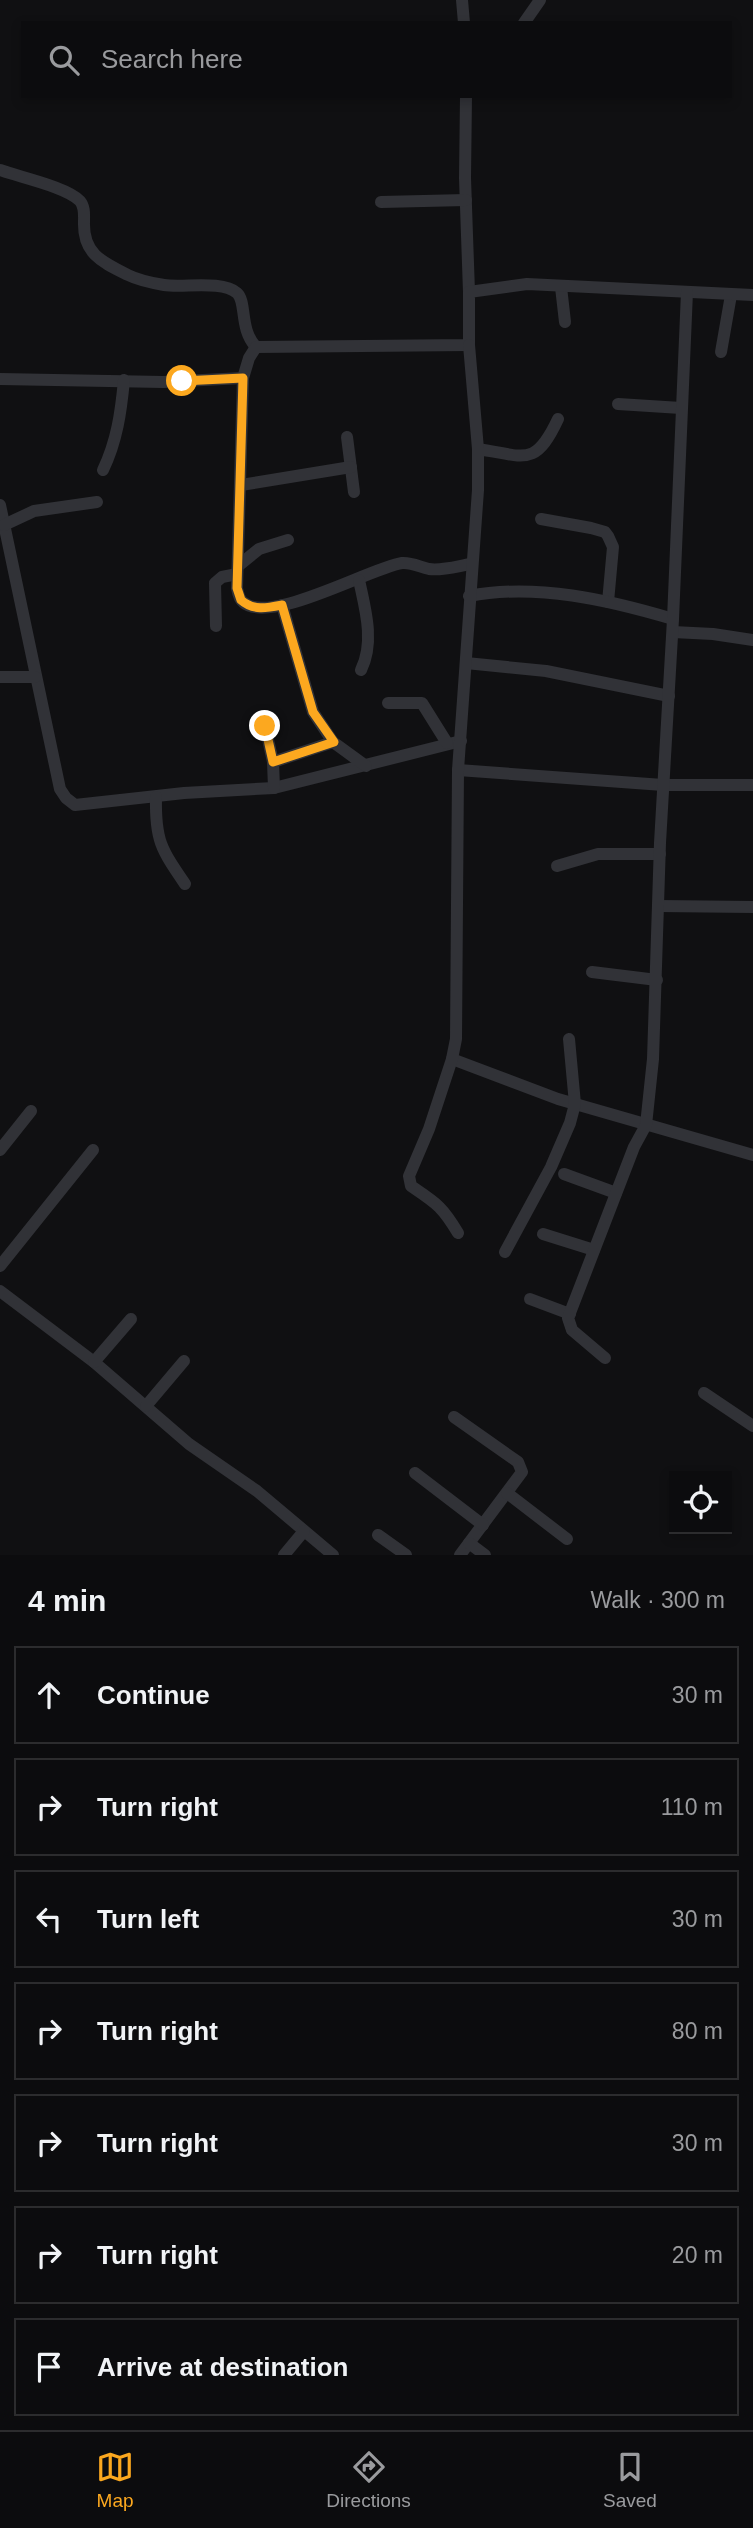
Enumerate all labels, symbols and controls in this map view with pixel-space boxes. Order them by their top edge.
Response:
search box [21,21,732,98]
icon: search [45,41,83,79]
text: Search here [101,44,243,74]
route start [166,365,197,396]
route end [249,710,280,741]
map controls [669,1471,732,1534]
button: locate [669,1471,732,1534]
text: 4 min [28,1584,106,1617]
text: Walk · 300 m [590,1587,725,1613]
icon: ahead [30,1676,68,1714]
text: Continue [97,1680,210,1710]
text: 30 m [672,1682,723,1708]
icon: right [30,1788,68,1826]
text: Turn right [97,1792,218,1822]
text: 110 m [661,1794,723,1820]
icon: left [30,1900,68,1938]
text: Turn left [97,1904,199,1934]
text: 30 m [672,1906,723,1932]
icon: right [30,2012,68,2050]
text: Turn right [97,2016,218,2046]
text: 80 m [672,2018,723,2044]
icon: right [30,2124,68,2162]
text: Turn right [97,2128,218,2158]
text: 30 m [672,2130,723,2156]
icon: right [30,2236,68,2274]
text: Turn right [97,2240,218,2270]
text: 20 m [672,2242,723,2268]
icon: arrive [30,2348,68,2386]
text: Arrive at destination [97,2352,348,2382]
tab: Map [96,2448,134,2512]
tab: Directions [326,2448,411,2512]
tab: Saved [603,2448,657,2512]

